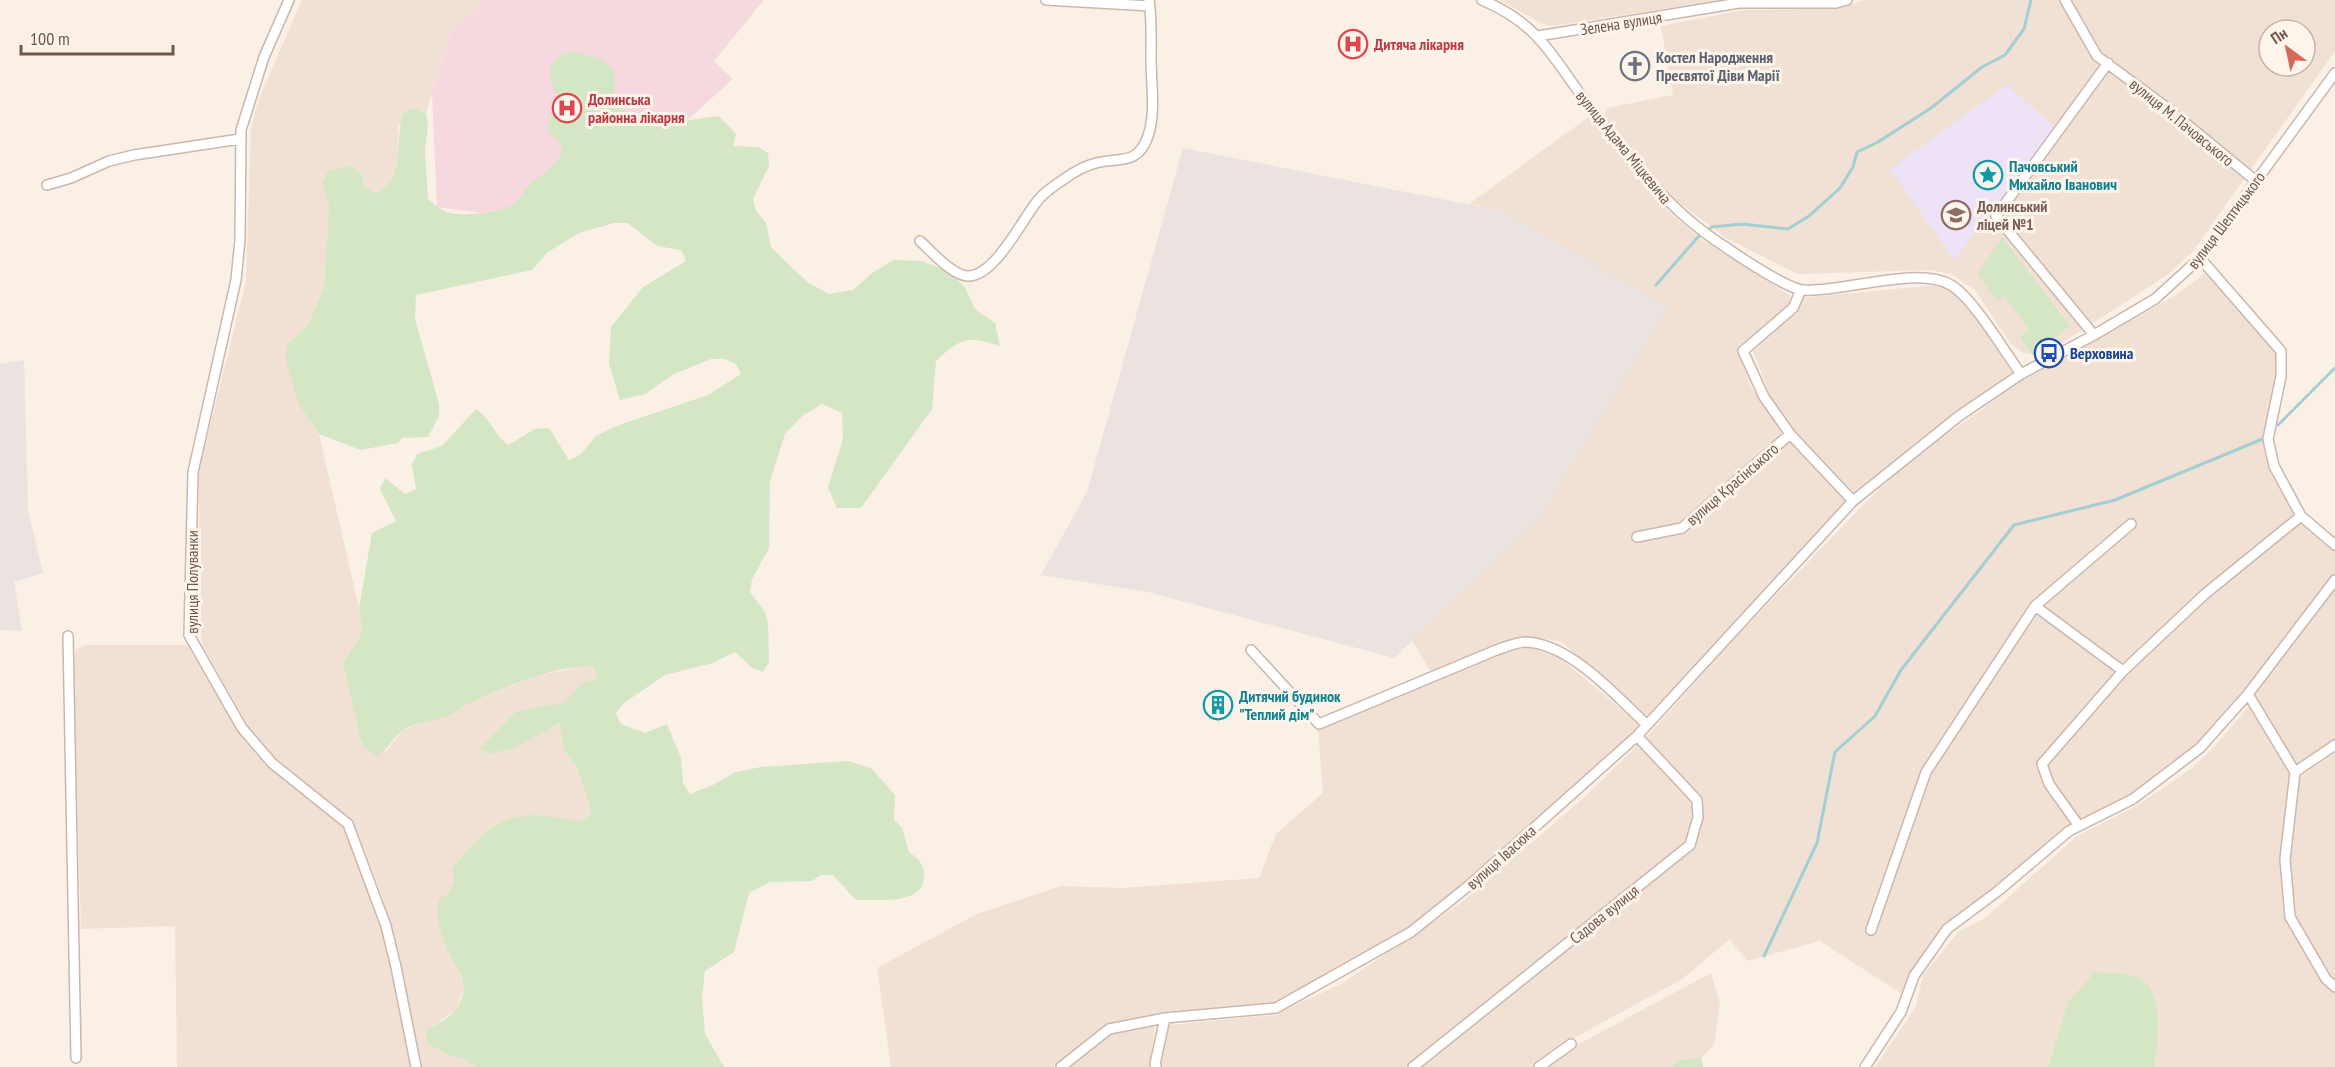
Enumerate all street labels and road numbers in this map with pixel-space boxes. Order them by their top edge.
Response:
street label: Зелена вулиця [1579,7,1663,39]
street label: вулиця М. Пачовського [2126,74,2238,170]
street label: вулиця Адама Міцкевича [1572,86,1676,208]
street label: вулиця Шептицького [2183,167,2269,273]
street label: вулиця Красінського [1682,438,1782,530]
street label: вулиця Полуванки [182,530,202,634]
street label: вулиця Івасюка [1462,821,1540,893]
street label: Садова вулиця [1565,880,1643,948]

